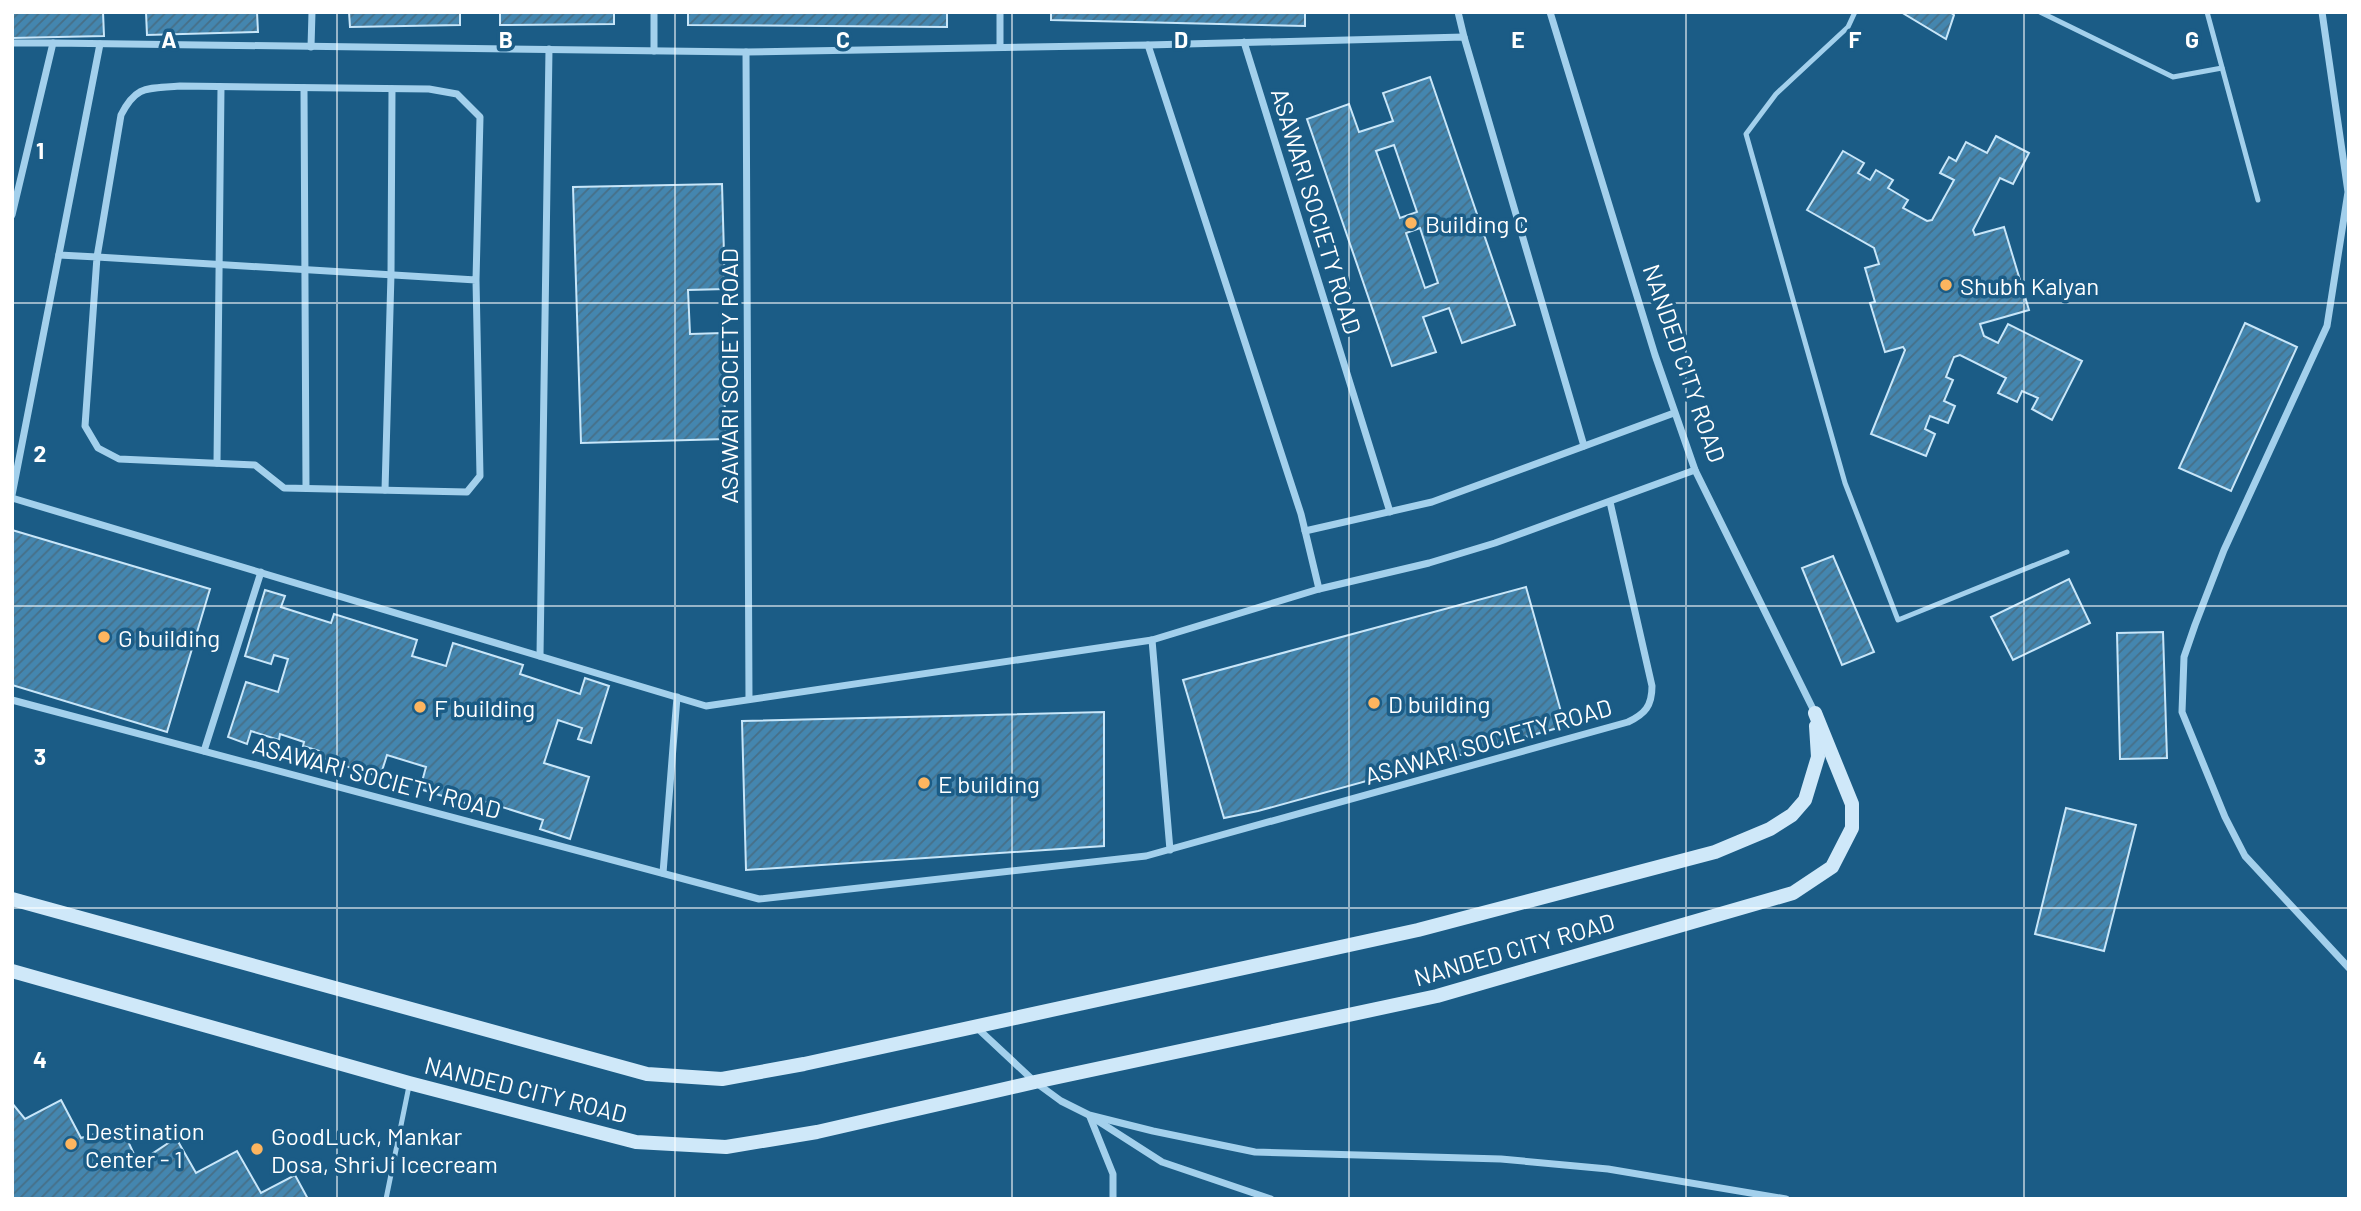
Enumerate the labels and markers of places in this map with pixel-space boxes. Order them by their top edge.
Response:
place label: Building C [1425,209,1529,238]
marker: Building C [1403,215,1419,231]
place label: Shubh Kalyan [1960,271,2099,300]
marker: Shubh Kalyan [1938,277,1954,293]
place label: G building [118,623,220,652]
marker: G building [96,629,112,645]
place label: D building [1388,689,1490,718]
place label: F building [434,693,535,722]
marker: D building [1366,695,1382,711]
marker: F building [412,699,428,715]
place label: E building [938,769,1040,798]
marker: E building [916,775,932,791]
place label: Destination Center - 1 [85,1116,205,1173]
place label: GoodLuck, Mankar Dosa, ShriJi Icecream [271,1121,498,1178]
marker: Destination Center - 1 [63,1136,79,1152]
marker: GoodLuck, Mankar Dosa, ShriJi Icecream [249,1141,265,1157]

